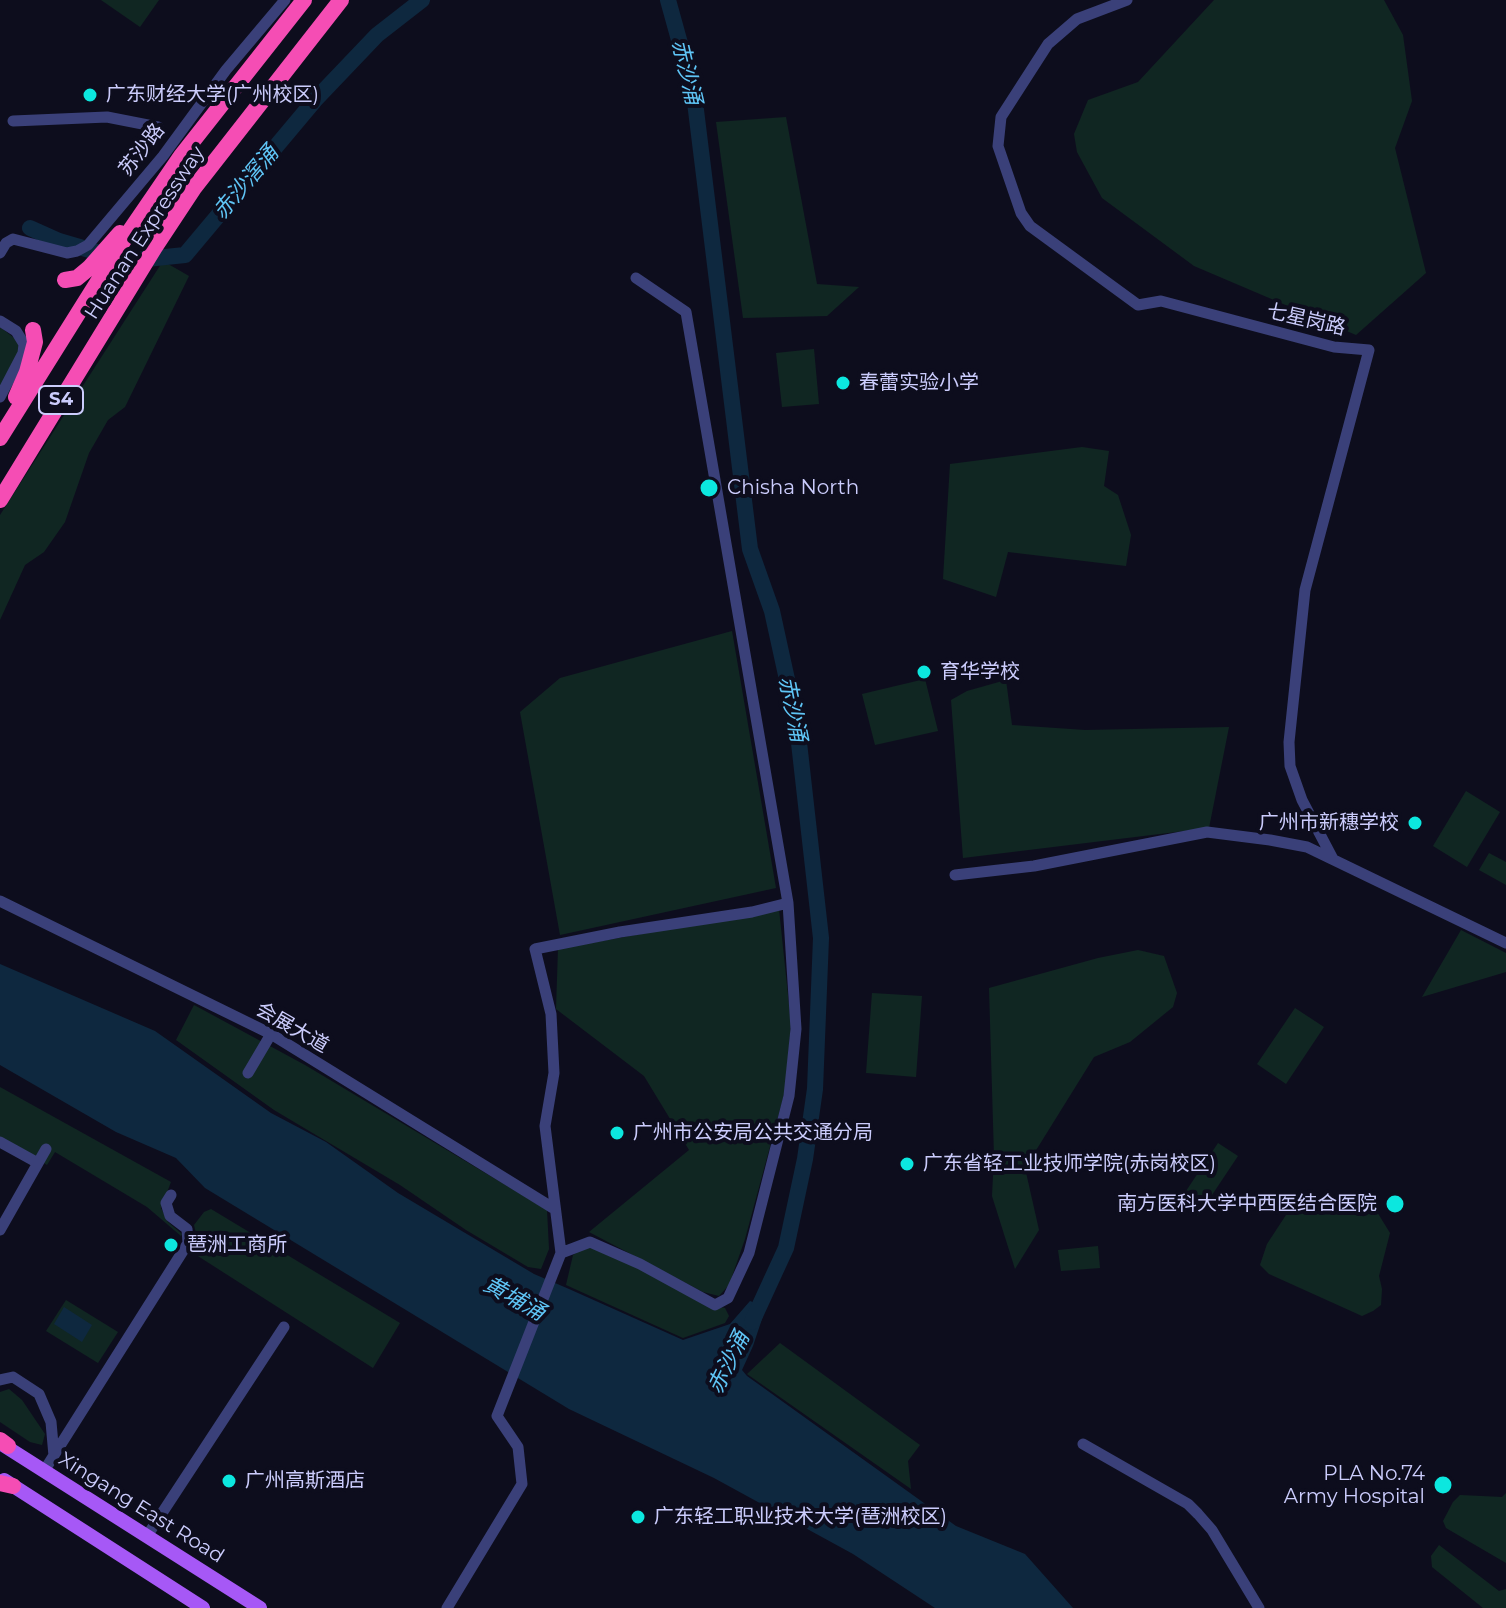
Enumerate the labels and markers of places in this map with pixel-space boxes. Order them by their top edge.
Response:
place label: 广东财经大学(广州校区) [106,83,319,107]
marker: 广东财经大学(广州校区) [81,86,99,104]
place label: 春蕾实验小学 [859,371,979,395]
marker: 春蕾实验小学 [834,374,852,392]
place label: Chisha North [727,476,859,500]
marker: Chisha North [698,477,720,499]
place label: 育华学校 [940,660,1020,684]
marker: 育华学校 [915,663,933,681]
place label: 广州市新穗学校 [1259,811,1399,835]
marker: 广州市新穗学校 [1406,814,1424,832]
place label: 广州市公安局公共交通分局 [633,1121,873,1145]
marker: 广州市公安局公共交通分局 [608,1124,626,1142]
place label: 广东省轻工业技师学院(赤岗校区) [923,1152,1216,1176]
marker: 广东省轻工业技师学院(赤岗校区) [898,1155,916,1173]
place label: 南方医科大学中西医结合医院 [1117,1192,1377,1216]
marker: 南方医科大学中西医结合医院 [1384,1193,1406,1215]
place label: 琶洲工商所 [187,1233,287,1257]
marker: 琶洲工商所 [162,1236,180,1254]
place label: PLA No.74 Army Hospital [1284,1462,1425,1509]
place label: 广州高斯酒店 [245,1469,365,1493]
marker: 广州高斯酒店 [220,1472,238,1490]
marker: PLA No.74 Army Hospital [1432,1474,1454,1496]
place label: 广东轻工职业技术大学(琶洲校区) [654,1505,947,1529]
marker: 广东轻工职业技术大学(琶洲校区) [629,1508,647,1526]

